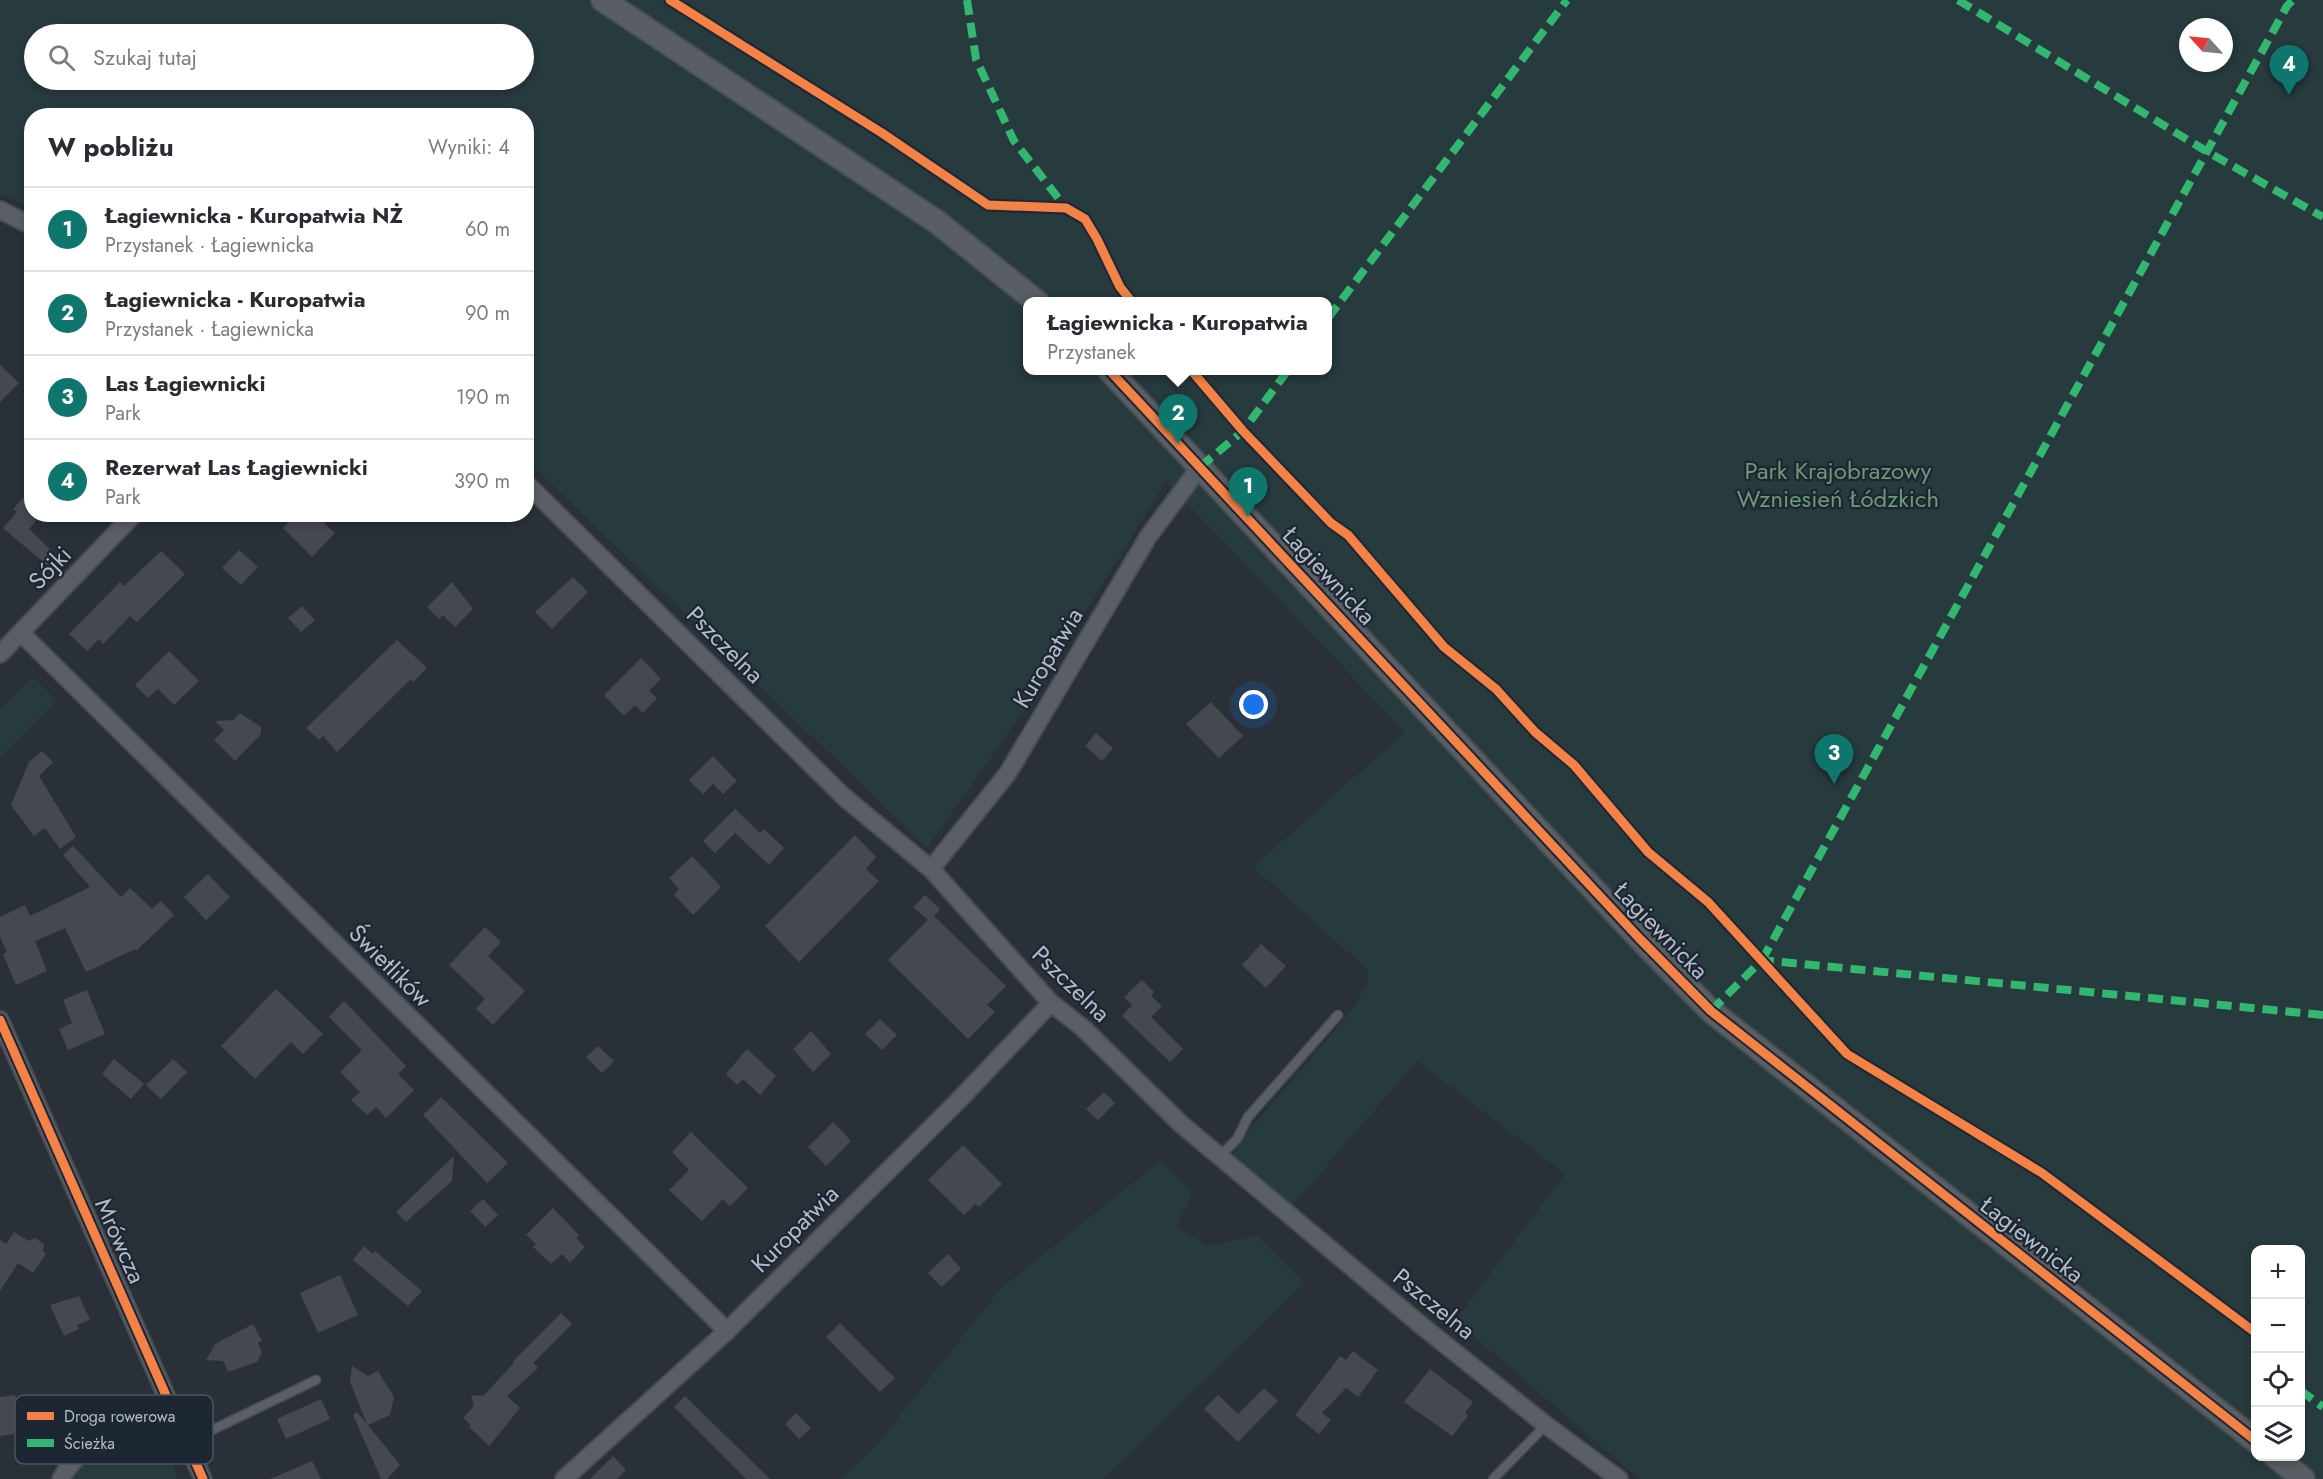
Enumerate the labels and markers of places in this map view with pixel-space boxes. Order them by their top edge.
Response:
pin: 4 [2270,46,2308,95]
pin: 2 [1158,394,1198,444]
pin: 1 [1228,468,1268,517]
pin: 3 [1814,734,1854,784]

